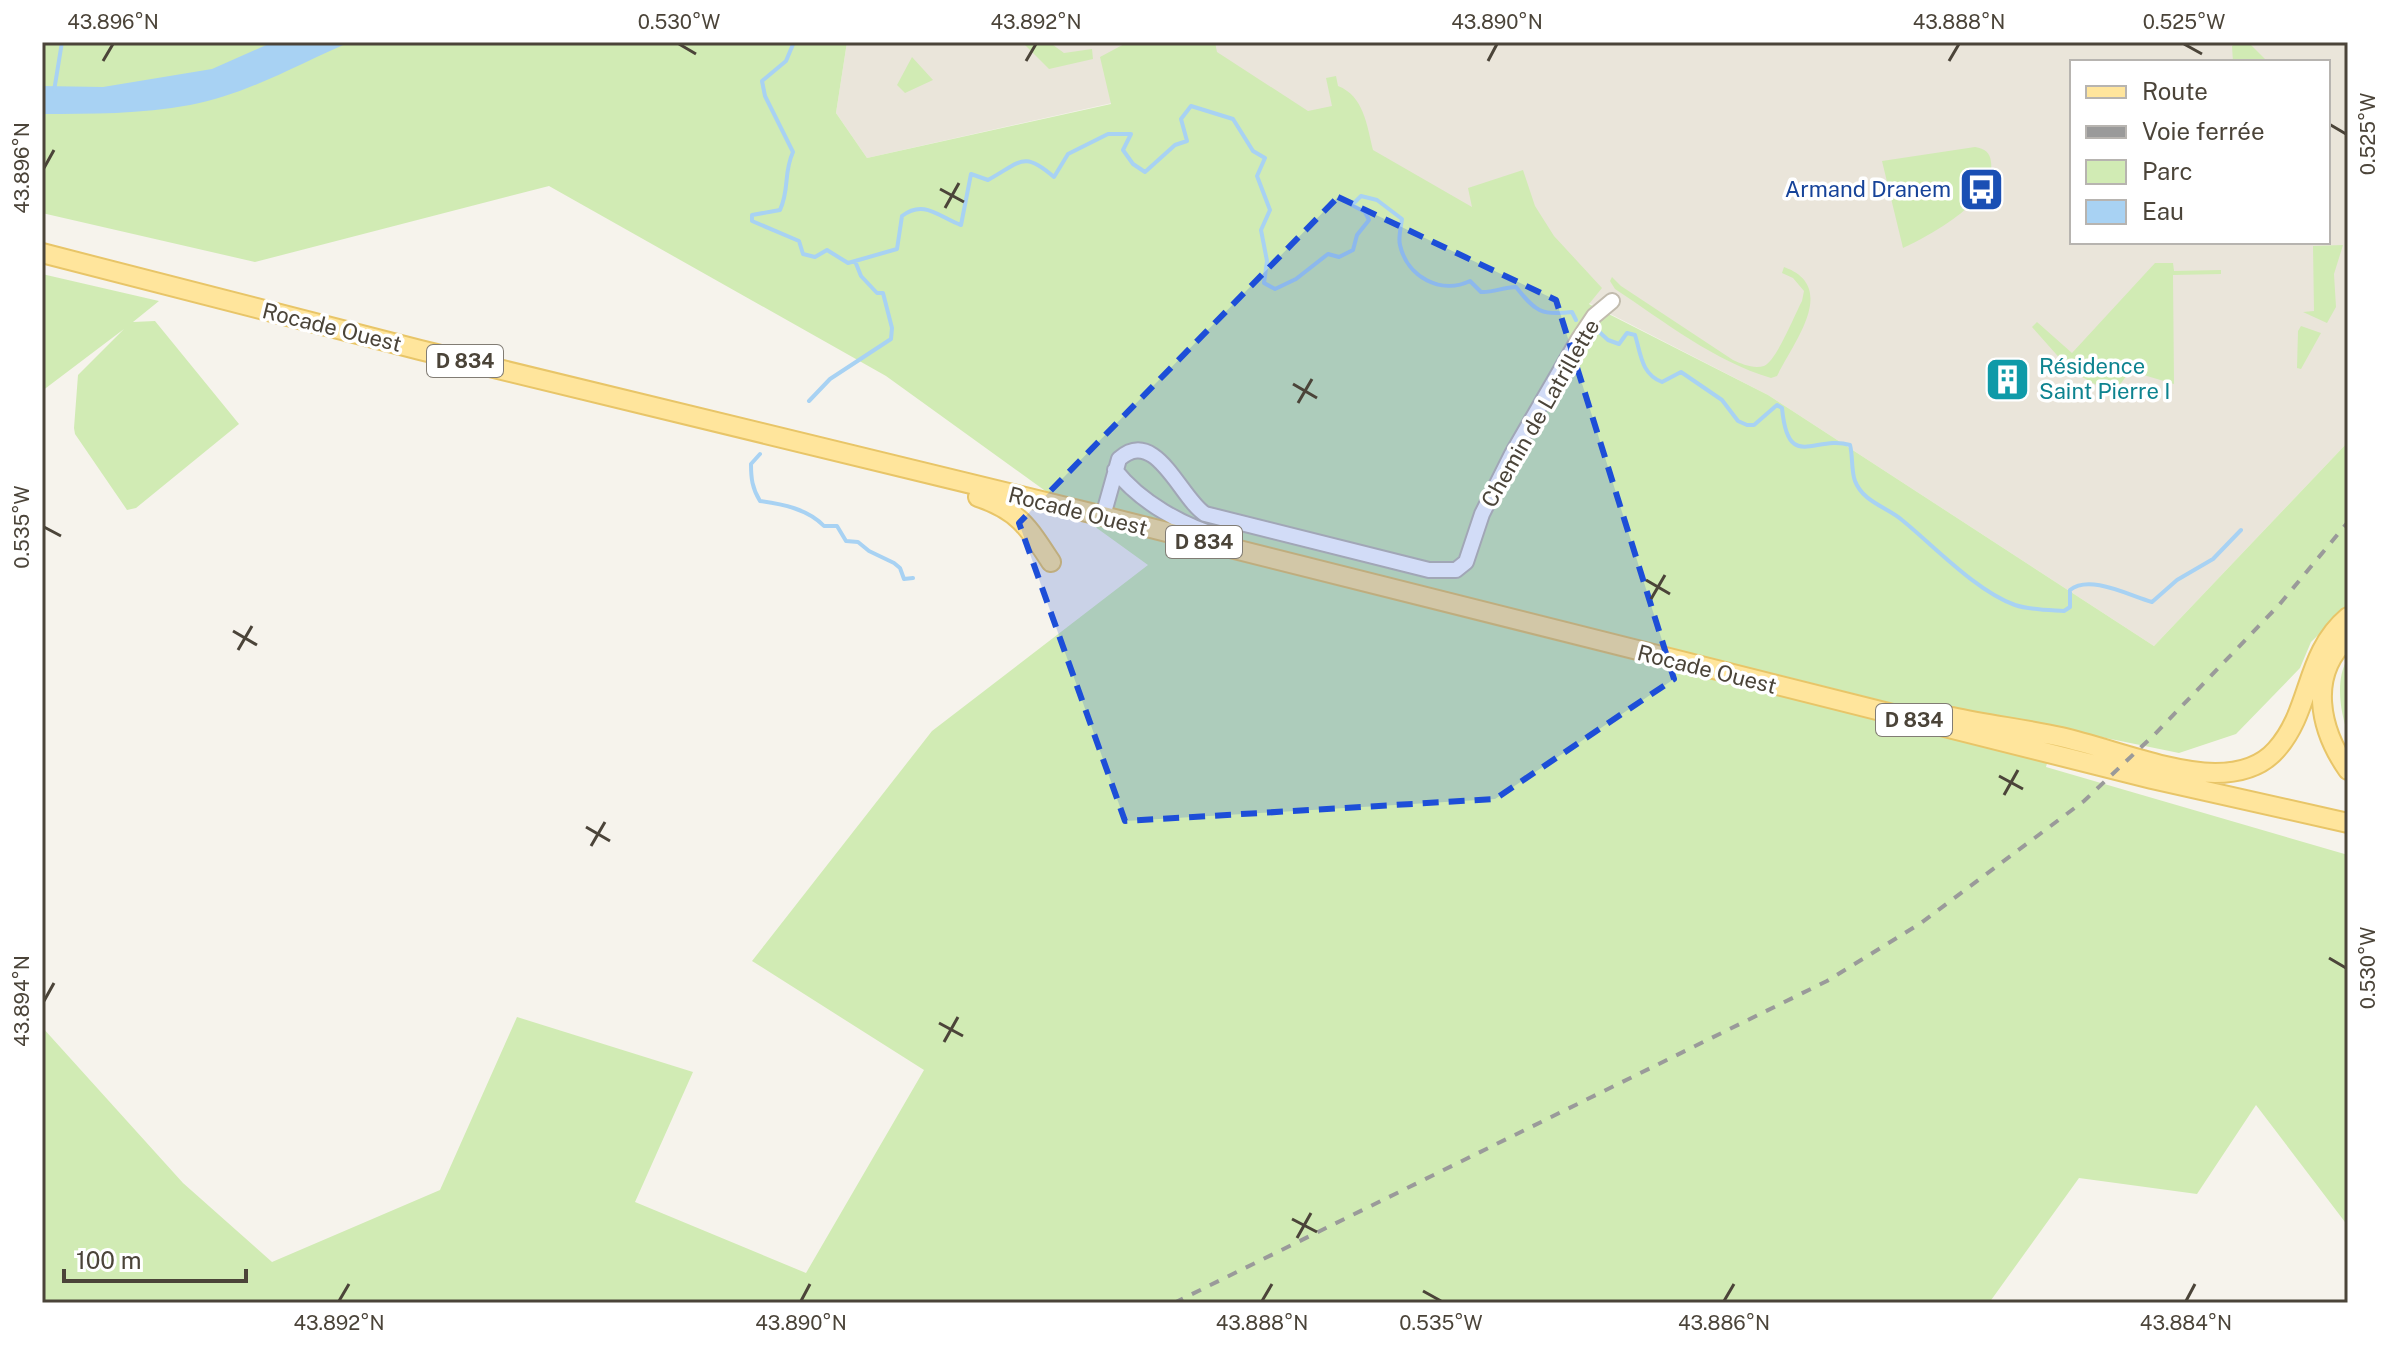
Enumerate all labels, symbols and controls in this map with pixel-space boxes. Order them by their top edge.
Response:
text: 43.896°N [67,10,159,34]
text: 0.530°W [638,10,720,34]
text: 43.892°N [990,10,1082,34]
text: 43.890°N [1451,10,1543,34]
text: 43.888°N [1913,10,2005,34]
text: 0.525°W [2143,10,2225,34]
legend [2070,60,2330,244]
text: Route [2142,77,2208,105]
text: 0.525°W [2356,93,2380,175]
text: Voie ferrée [2142,117,2265,145]
text: 43.896°N [10,122,34,214]
text: Parc [2142,157,2193,185]
bus stop icon: Armand Dranem [1958,165,2006,213]
place label: Armand Dranem [1785,176,1951,202]
text: Eau [2142,197,2184,225]
street label: Rocade Ouest [260,297,404,357]
street label: Chemin de Latrillette [1476,314,1604,512]
road number: D 834 [427,345,503,377]
place label: Résidence Saint Pierre I [2039,353,2170,404]
building icon: Résidence Saint Pierre I [1984,355,2032,403]
street label: Rocade Ouest [1006,481,1150,541]
text: 0.535°W [10,485,34,569]
road number: D 834 [1166,526,1242,558]
street label: Rocade Ouest [1635,639,1779,699]
road number: D 834 [1876,704,1952,736]
text: 0.530°W [2356,927,2380,1009]
text: 43.894°N [10,955,34,1047]
scale bar [64,1233,246,1283]
text: 100 m [76,1246,142,1274]
text: 43.892°N [293,1311,385,1335]
text: 43.890°N [755,1311,847,1335]
text: 43.888°N [1216,1311,1308,1335]
text: 0.535°W [1399,1311,1483,1335]
text: 43.886°N [1678,1311,1770,1335]
text: 43.884°N [2140,1311,2232,1335]

